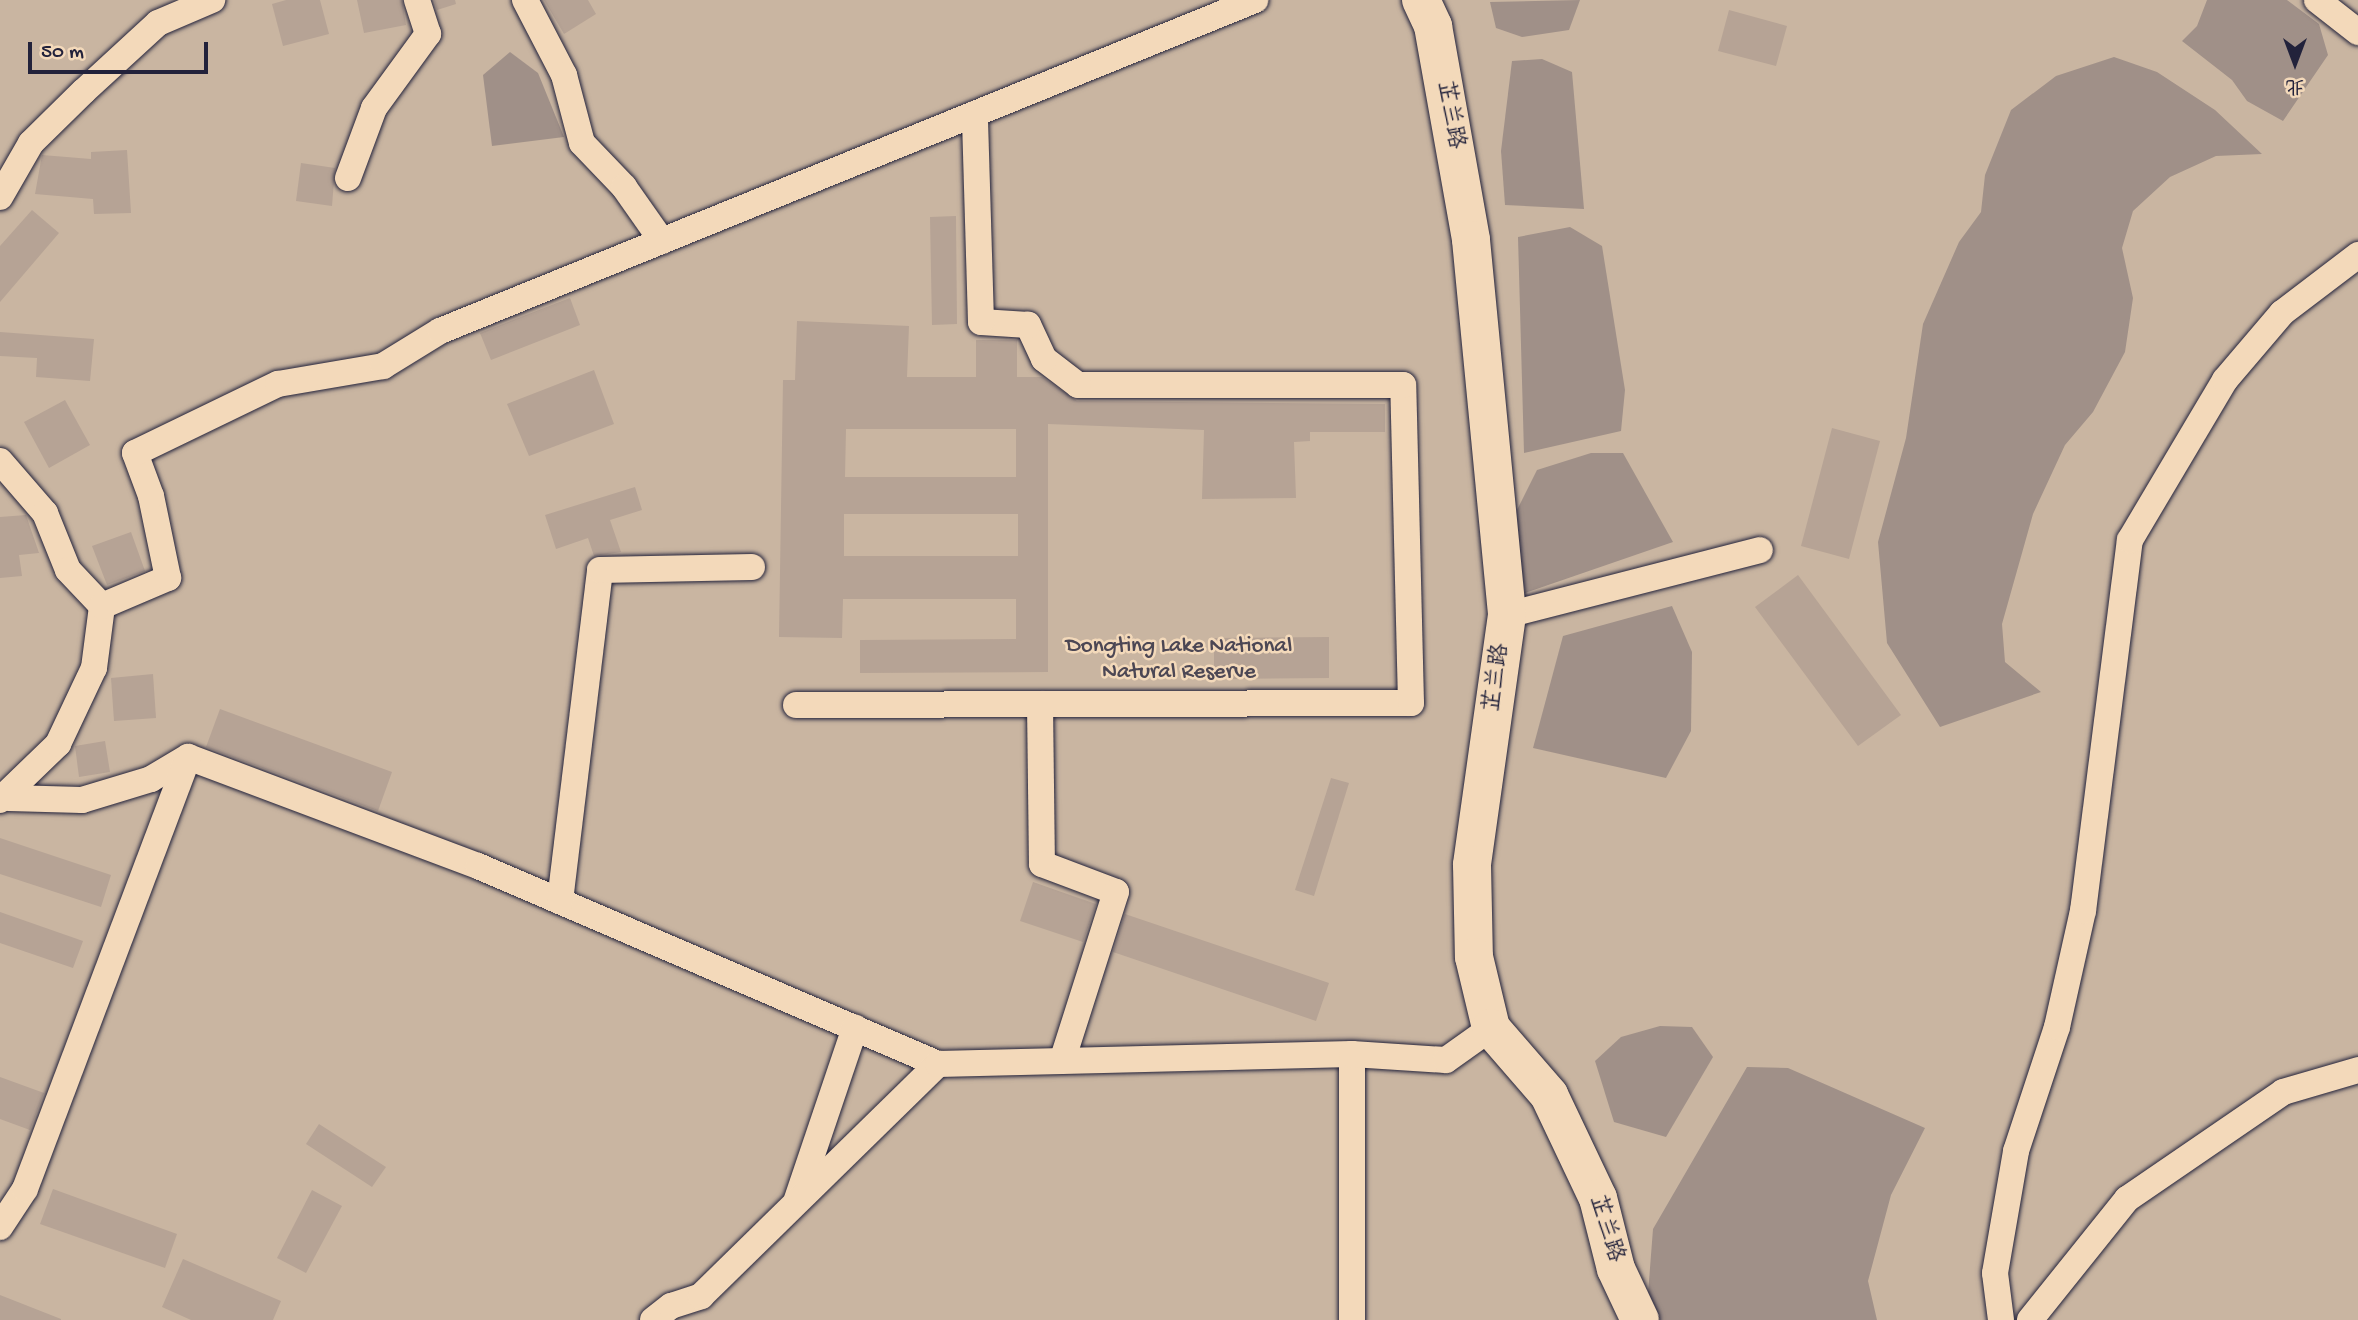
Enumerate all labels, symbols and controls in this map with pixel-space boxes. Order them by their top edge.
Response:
scale bar [32,28,212,72]
north arrow [2260,28,2330,98]
text: 50 m [41,41,84,66]
text: 北 [2286,73,2305,96]
street label: 芷兰路 [1429,79,1469,151]
park label: Dongting Lake National Natural Reserve [1066,633,1292,687]
street label: 芷兰路 [1480,642,1516,714]
street label: 芷兰路 [1582,1192,1628,1266]

